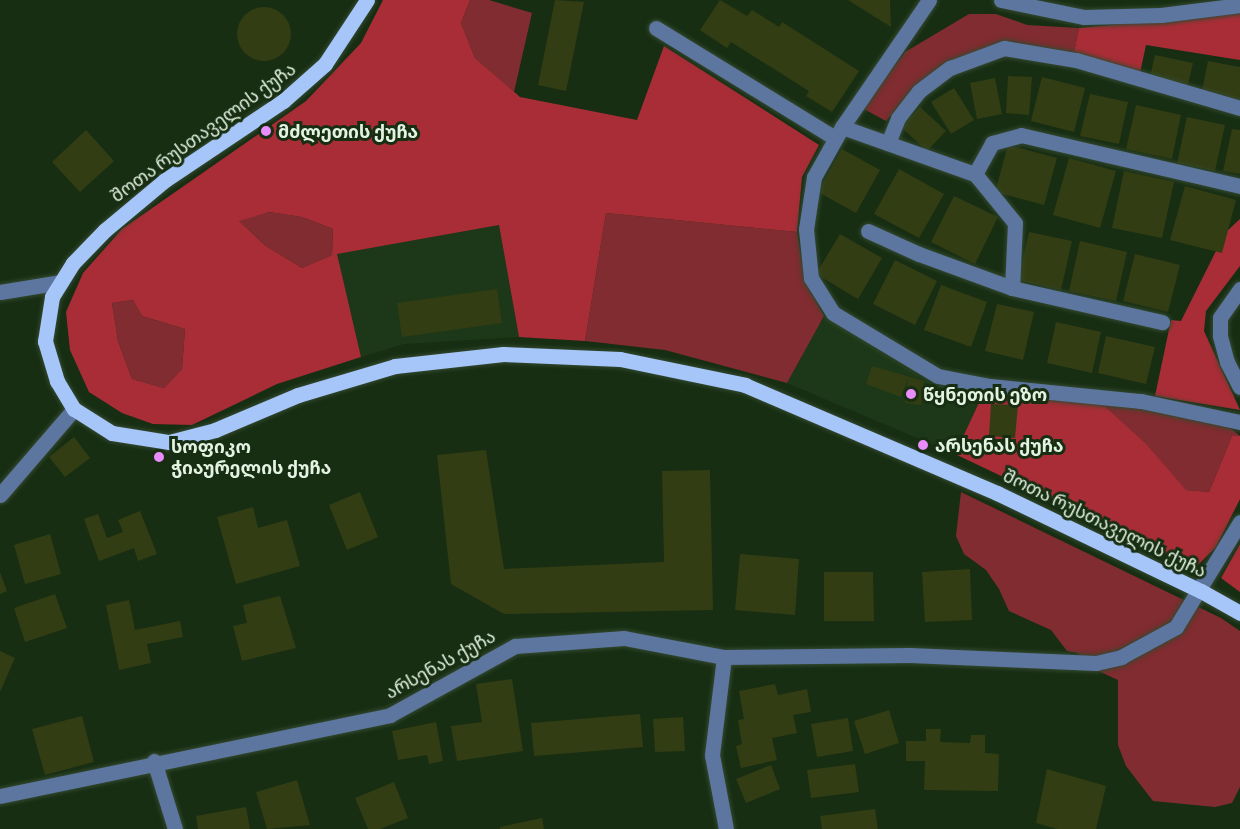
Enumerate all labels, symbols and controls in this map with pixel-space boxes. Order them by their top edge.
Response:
street label: შოთა რუსთაველის ქუჩა [106,58,300,206]
place label: მძლეთის ქუჩა [278,120,418,142]
marker: მძლეთის ქუჩა [259,124,273,138]
place label: წყნეთის ეზო [923,383,1047,405]
marker: წყნეთის ეზო [904,387,918,401]
place label: არსენას ქუჩა [935,434,1063,456]
place label: სოფიკო ჭიაურელის ქუჩა [171,436,331,478]
marker: არსენას ქუჩა [916,438,930,452]
marker: სოფიკო ჭიაურელის ქუჩა [152,450,166,464]
street label: შოთა რუსთაველის ქუჩა [1000,464,1210,582]
street label: არსენას ქუჩა [381,625,499,703]

